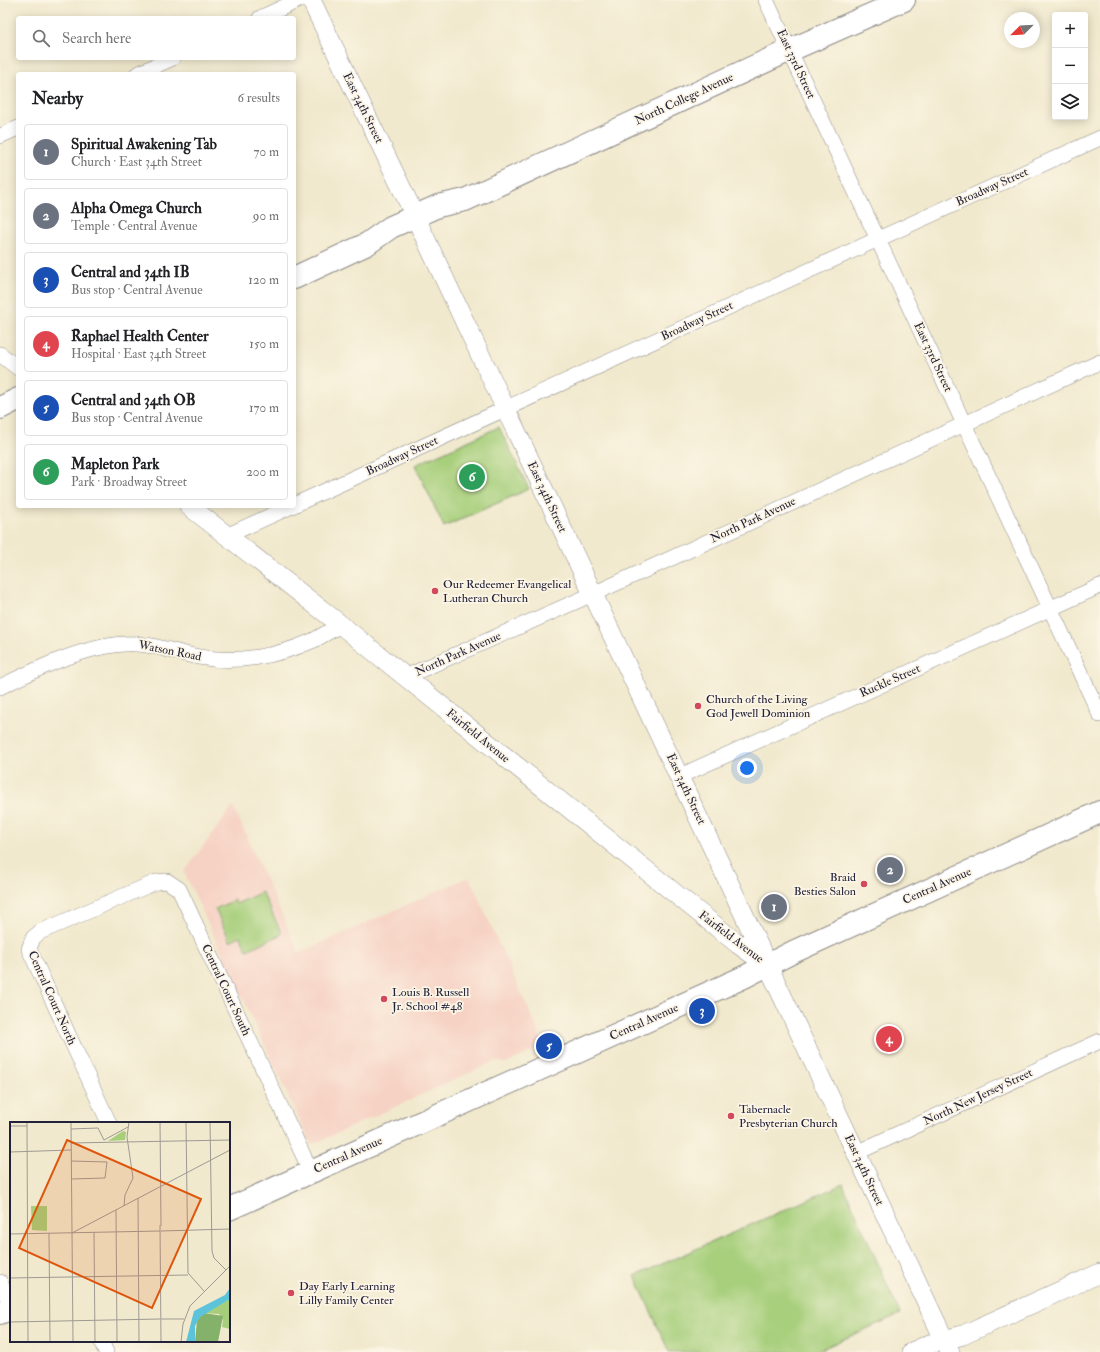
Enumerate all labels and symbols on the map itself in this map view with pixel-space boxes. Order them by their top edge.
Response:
north arrow [1004,12,1040,48]
street label: East 33rd Street [773,27,819,101]
street label: East 34th Street [339,70,387,146]
street label: North College Avenue [632,70,736,128]
street label: Broadway Street [953,164,1031,210]
street label: Broadway Street [659,298,735,344]
street label: East 33rd Street [910,320,956,394]
street label: Broadway Street [364,433,440,479]
street label: East 34th Street [524,459,570,535]
pin: 6 [459,462,485,492]
street label: North Park Avenue [708,494,798,546]
place label: Our Redeemer Evangelical Lutheran Church [443,577,571,606]
marker: Our Redeemer Evangelical Lutheran Church [430,586,440,596]
street label: North Park Avenue [413,628,503,680]
street label: Watson Road [136,637,203,664]
street label: Ruckle Street [857,661,923,701]
place label: Church of the Living God Jewell Dominion [706,692,810,721]
marker: Church of the Living God Jewell Dominion [693,701,703,711]
street label: Fairfield Avenue [443,706,513,766]
street label: East 34th Street [663,751,709,827]
your location [737,758,757,778]
pin: 2 [877,855,903,885]
street label: Central Avenue [900,864,974,908]
place label: Braid Besties Salon [794,870,856,899]
marker: Braid Besties Salon [859,879,869,889]
pin: 1 [761,892,787,922]
street label: Fairfield Avenue [695,908,767,966]
street label: Central Court South [198,942,254,1039]
street label: Central Court North [25,949,80,1048]
place label: Louis B. Russell Jr. School #48 [391,985,469,1014]
marker: Louis B. Russell Jr. School #48 [379,994,389,1004]
pin: 3 [689,996,715,1026]
street label: Central Avenue [607,1000,681,1044]
pin: 4 [876,1024,902,1054]
pin: 5 [536,1031,562,1061]
street label: North New Jersey Street [921,1065,1035,1129]
place label: Tabernacle Presbyterian Church [739,1102,838,1131]
marker: Tabernacle Presbyterian Church [726,1111,736,1121]
inset map [10,1122,230,1342]
street label: East 34th Street [841,1132,887,1208]
street label: Central Avenue [311,1133,385,1177]
place label: Day Early Learning Lilly Family Center [299,1279,396,1308]
marker: Day Early Learning Lilly Family Center [286,1288,296,1298]

